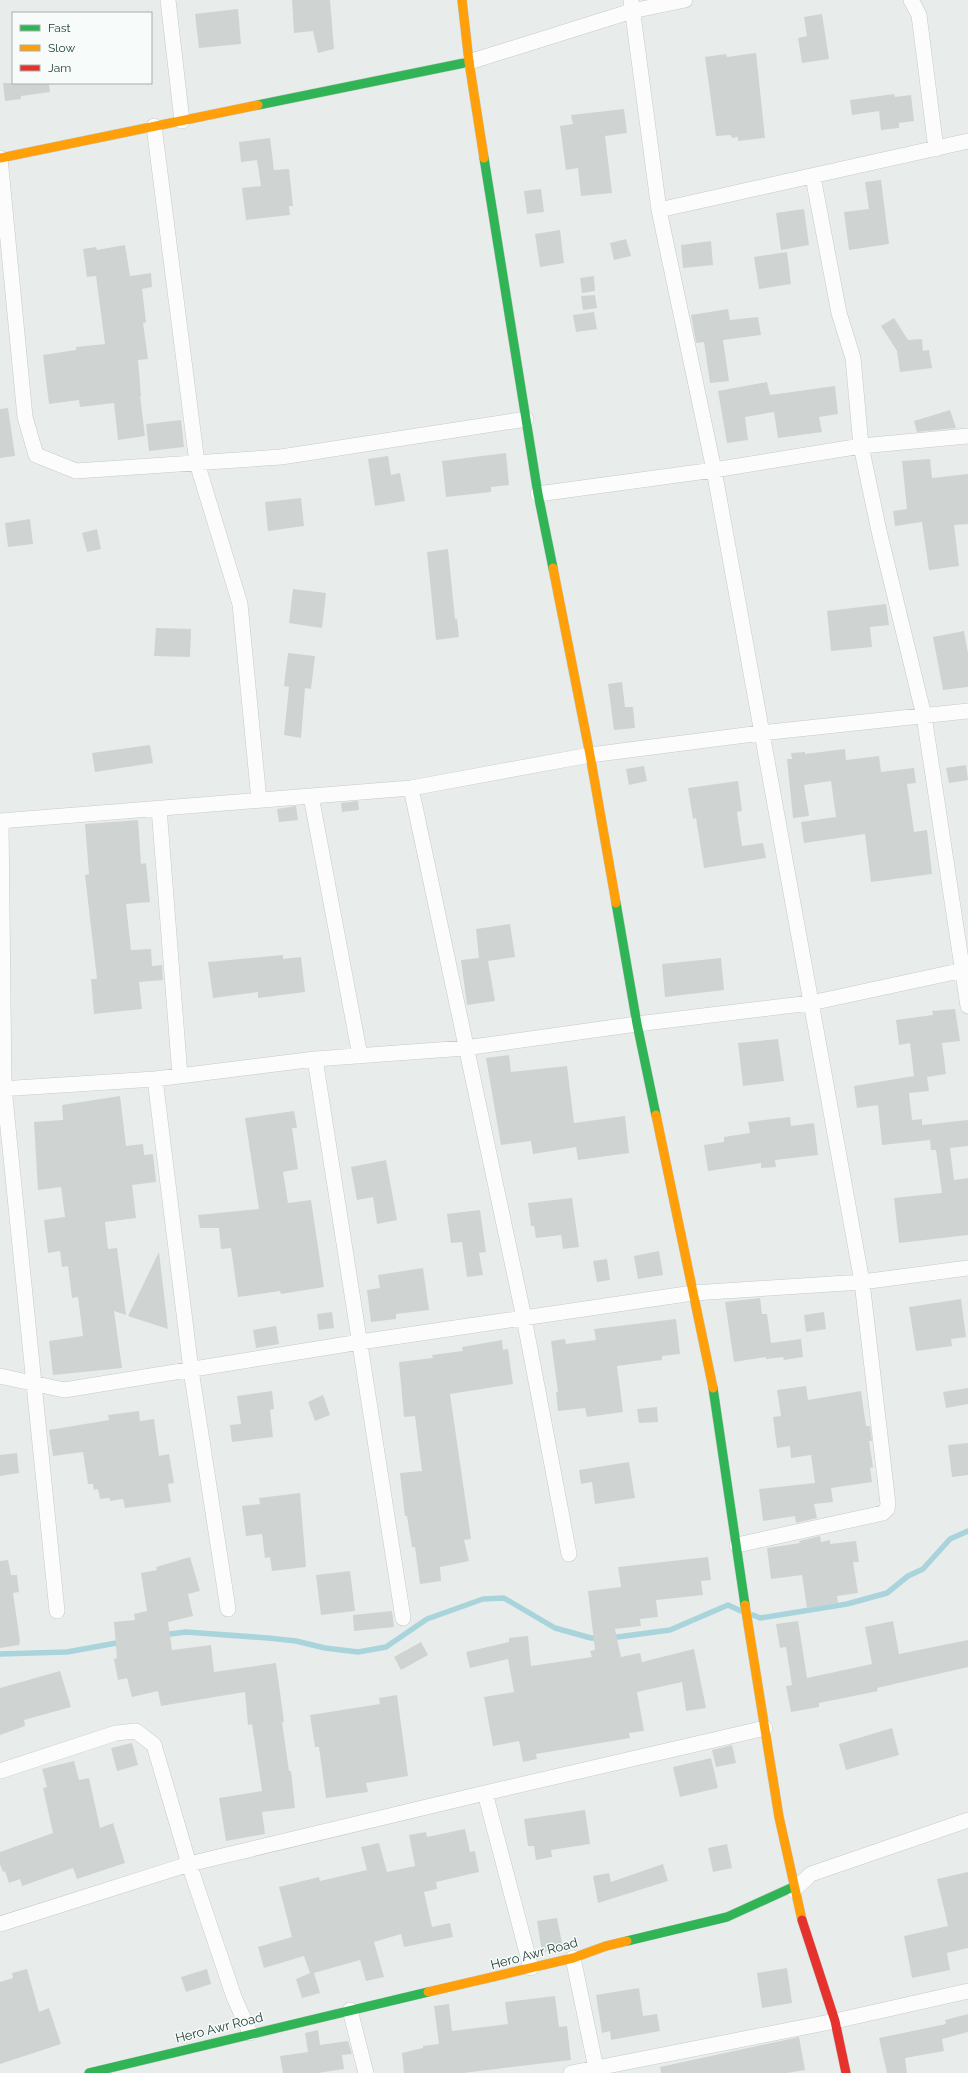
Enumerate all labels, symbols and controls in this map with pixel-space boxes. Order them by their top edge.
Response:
legend [12,12,152,84]
text: Fast [48,21,71,35]
text: Slow [48,41,75,55]
text: Jam [48,61,71,75]
street label: Hero Awr Road [489,1935,579,1972]
street label: Hero Awr Road [174,2009,265,2046]

